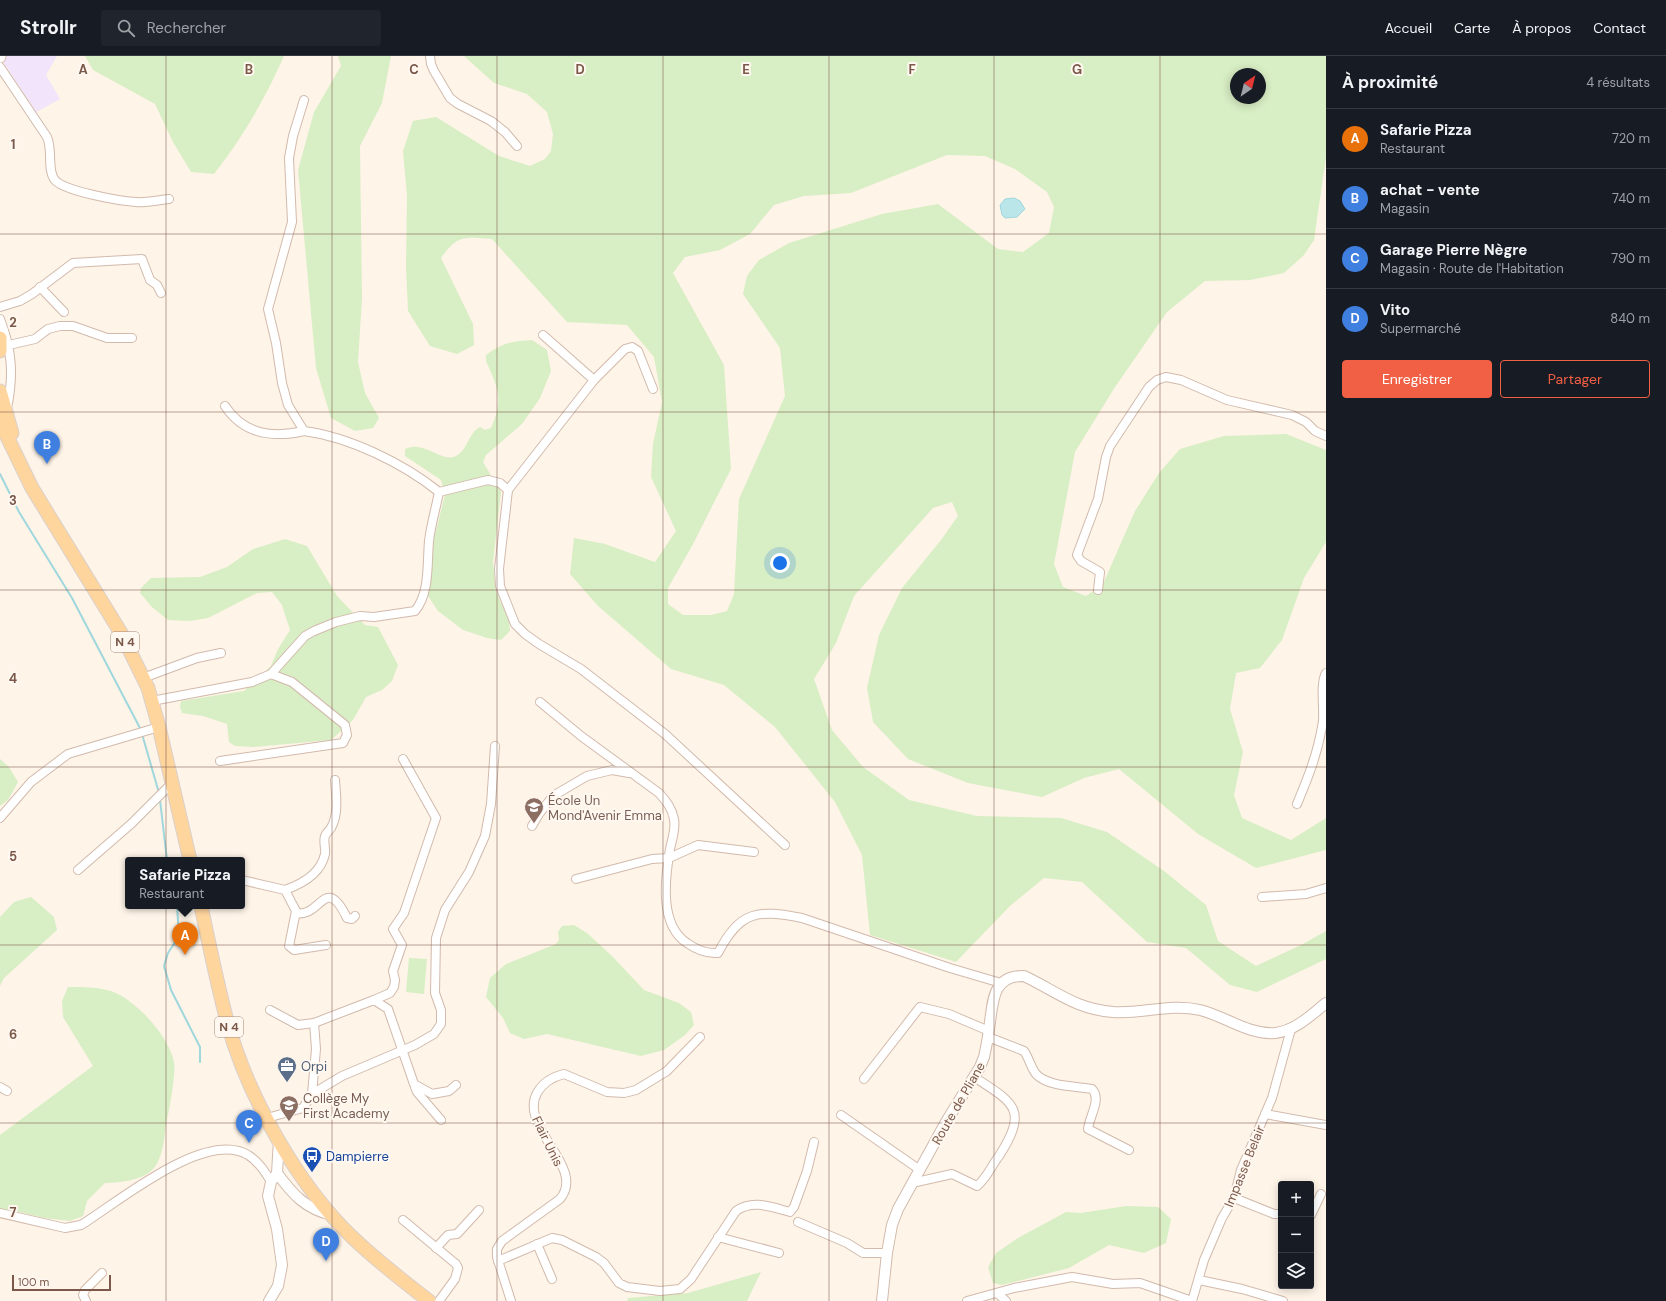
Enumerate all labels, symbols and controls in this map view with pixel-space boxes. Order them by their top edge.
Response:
search box [101,10,381,46]
text: Strollr [20,15,77,40]
icon: search [115,17,137,39]
text: Rechercher [147,18,226,38]
text: Accueil [1385,19,1432,37]
text: Carte [1454,19,1490,37]
text: À propos [1512,19,1571,37]
text: Contact [1593,19,1646,37]
text: A [78,61,88,78]
text: B [245,61,253,78]
text: C [409,61,419,78]
text: D [575,61,585,78]
text: E [742,61,750,78]
text: F [908,61,916,78]
text: G [1072,61,1082,78]
north arrow [1230,68,1266,104]
text: À proximité [1342,71,1438,93]
text: 4 résultats [1586,74,1650,91]
text: Safarie Pizza [1380,120,1472,140]
text: A [1350,130,1360,147]
text: 720 m [1612,130,1650,147]
text: 1 [11,136,15,153]
text: Restaurant [1380,140,1445,157]
text: achat - vente [1380,180,1480,200]
text: B [1351,190,1359,207]
text: 740 m [1612,190,1650,207]
text: Magasin [1380,200,1429,217]
text: Garage Pierre Nègre [1380,240,1527,260]
text: C [1350,250,1360,267]
text: 790 m [1611,250,1650,267]
text: Magasin · Route de l'Habitation [1380,260,1564,277]
text: Vito [1380,300,1410,320]
text: D [1350,310,1360,327]
text: 840 m [1610,310,1650,327]
text: 2 [9,314,17,331]
text: Supermarché [1380,320,1461,337]
button: Enregistrer [1342,360,1492,398]
button: Partager [1500,360,1650,398]
pin: B [34,431,60,464]
text: 3 [9,492,17,509]
your location [770,553,790,573]
road number: N 4 [111,632,139,652]
text: 4 [9,670,17,687]
place label: École Un Mond'Avenir Emma [548,791,662,824]
school or university icon: École Un Mond'Avenir Emma [523,796,545,824]
text: 5 [9,848,17,865]
popup [125,857,245,909]
text: Safarie Pizza [139,865,231,885]
text: Restaurant [139,885,204,902]
pin: A [172,922,198,955]
road number: N 4 [215,1017,243,1037]
text: 6 [9,1026,17,1043]
office icon: Orpi [276,1055,298,1083]
place label: Orpi [301,1058,327,1075]
street label: Route de Pliane [928,1059,989,1148]
place label: Collège My First Academy [303,1090,390,1122]
school or university icon: Collège My First Academy [278,1094,300,1122]
pin: C [236,1110,262,1143]
street label: Flair Unis [528,1113,567,1169]
street label: Impasse Belair [1220,1123,1269,1210]
bus stop icon: Dampierre [301,1145,323,1173]
place label: Dampierre [326,1148,389,1165]
map controls [1278,1181,1314,1289]
button: + [1278,1181,1314,1217]
text: 7 [10,1204,17,1221]
button: − [1278,1217,1314,1253]
pin: D [313,1228,339,1261]
button: layers [1278,1253,1314,1289]
scale bar [12,1273,111,1292]
text: 100 m [18,1275,49,1289]

